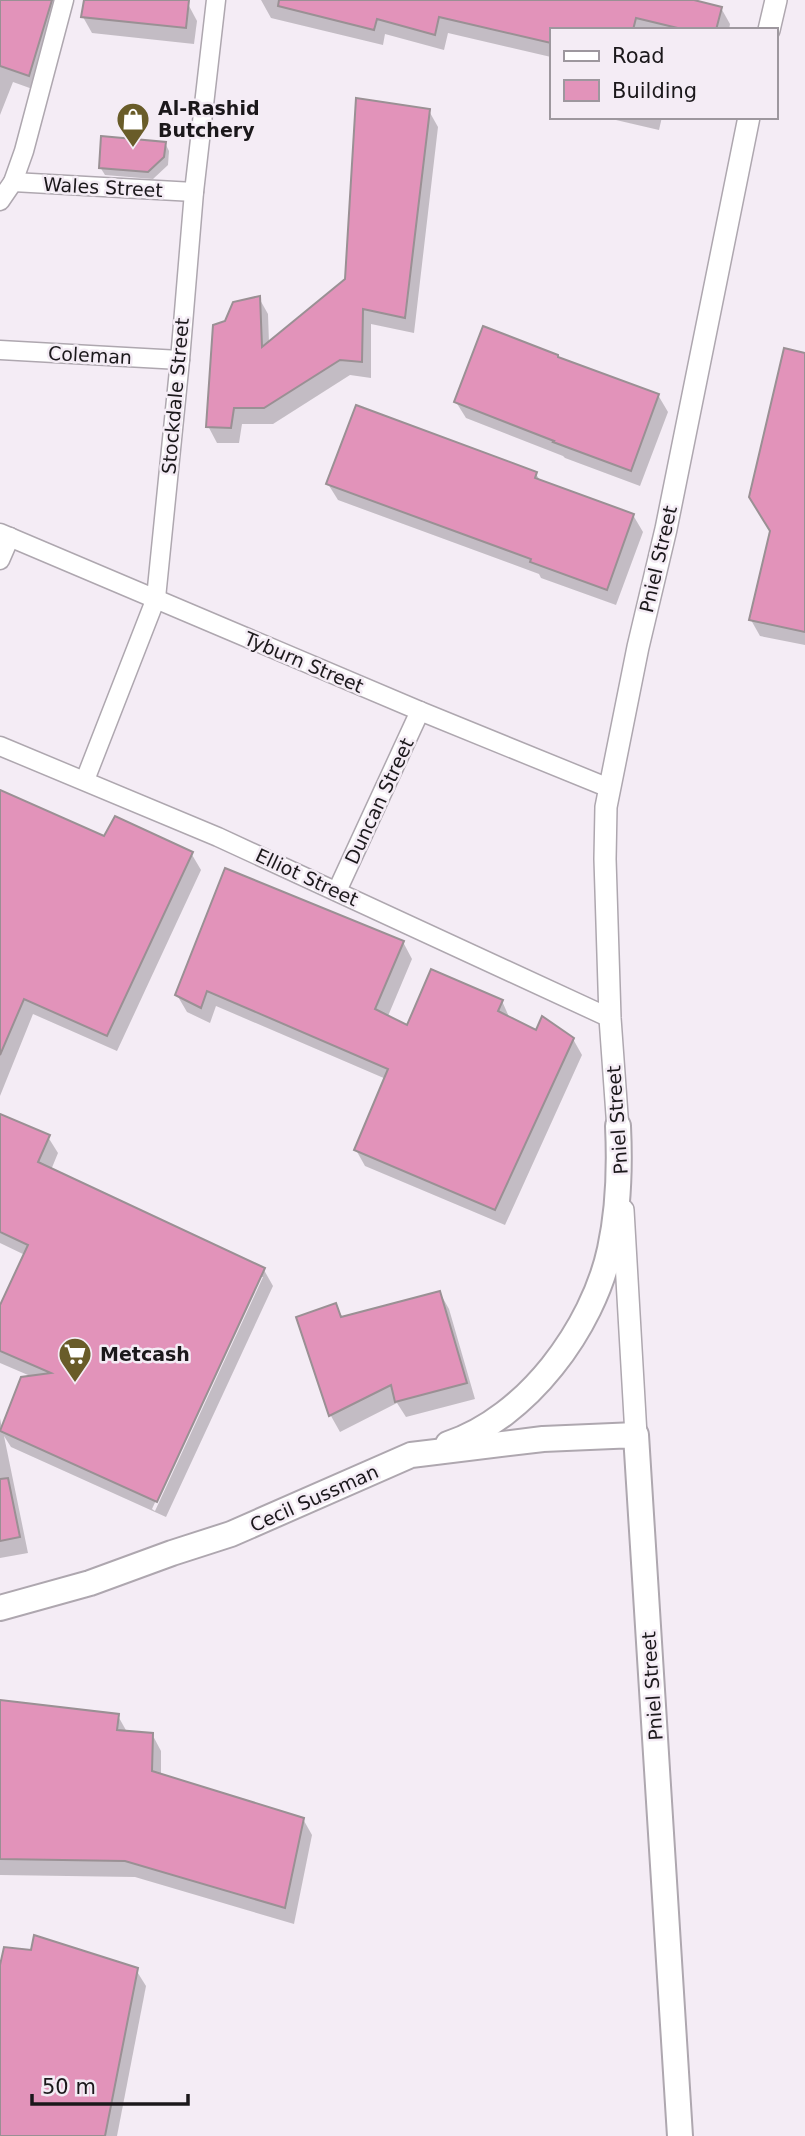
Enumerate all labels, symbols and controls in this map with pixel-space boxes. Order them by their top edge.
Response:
legend [550,28,777,119]
text: Road [612,44,665,68]
text: Building [612,79,697,103]
place label: Al-Rashid Butchery [158,97,260,141]
shop icon: Al-Rashid Butchery [114,100,152,149]
street label: Wales Street [43,173,163,201]
street label: Stockdale Street [157,317,193,475]
street label: Coleman [47,342,133,368]
street label: Pniel Street [635,503,681,615]
street label: Tyburn Street [240,627,367,697]
street label: Duncan Street [340,734,418,868]
street label: Elliot Street [252,844,362,910]
street label: Pniel Street [602,1065,632,1175]
supermarket icon: Metcash [56,1335,94,1384]
place label: Metcash [100,1343,190,1365]
street label: Cecil Sussman [246,1460,382,1536]
street label: Pniel Street [637,1631,667,1741]
scale bar [32,2062,187,2106]
text: 50 m [42,2075,96,2099]

